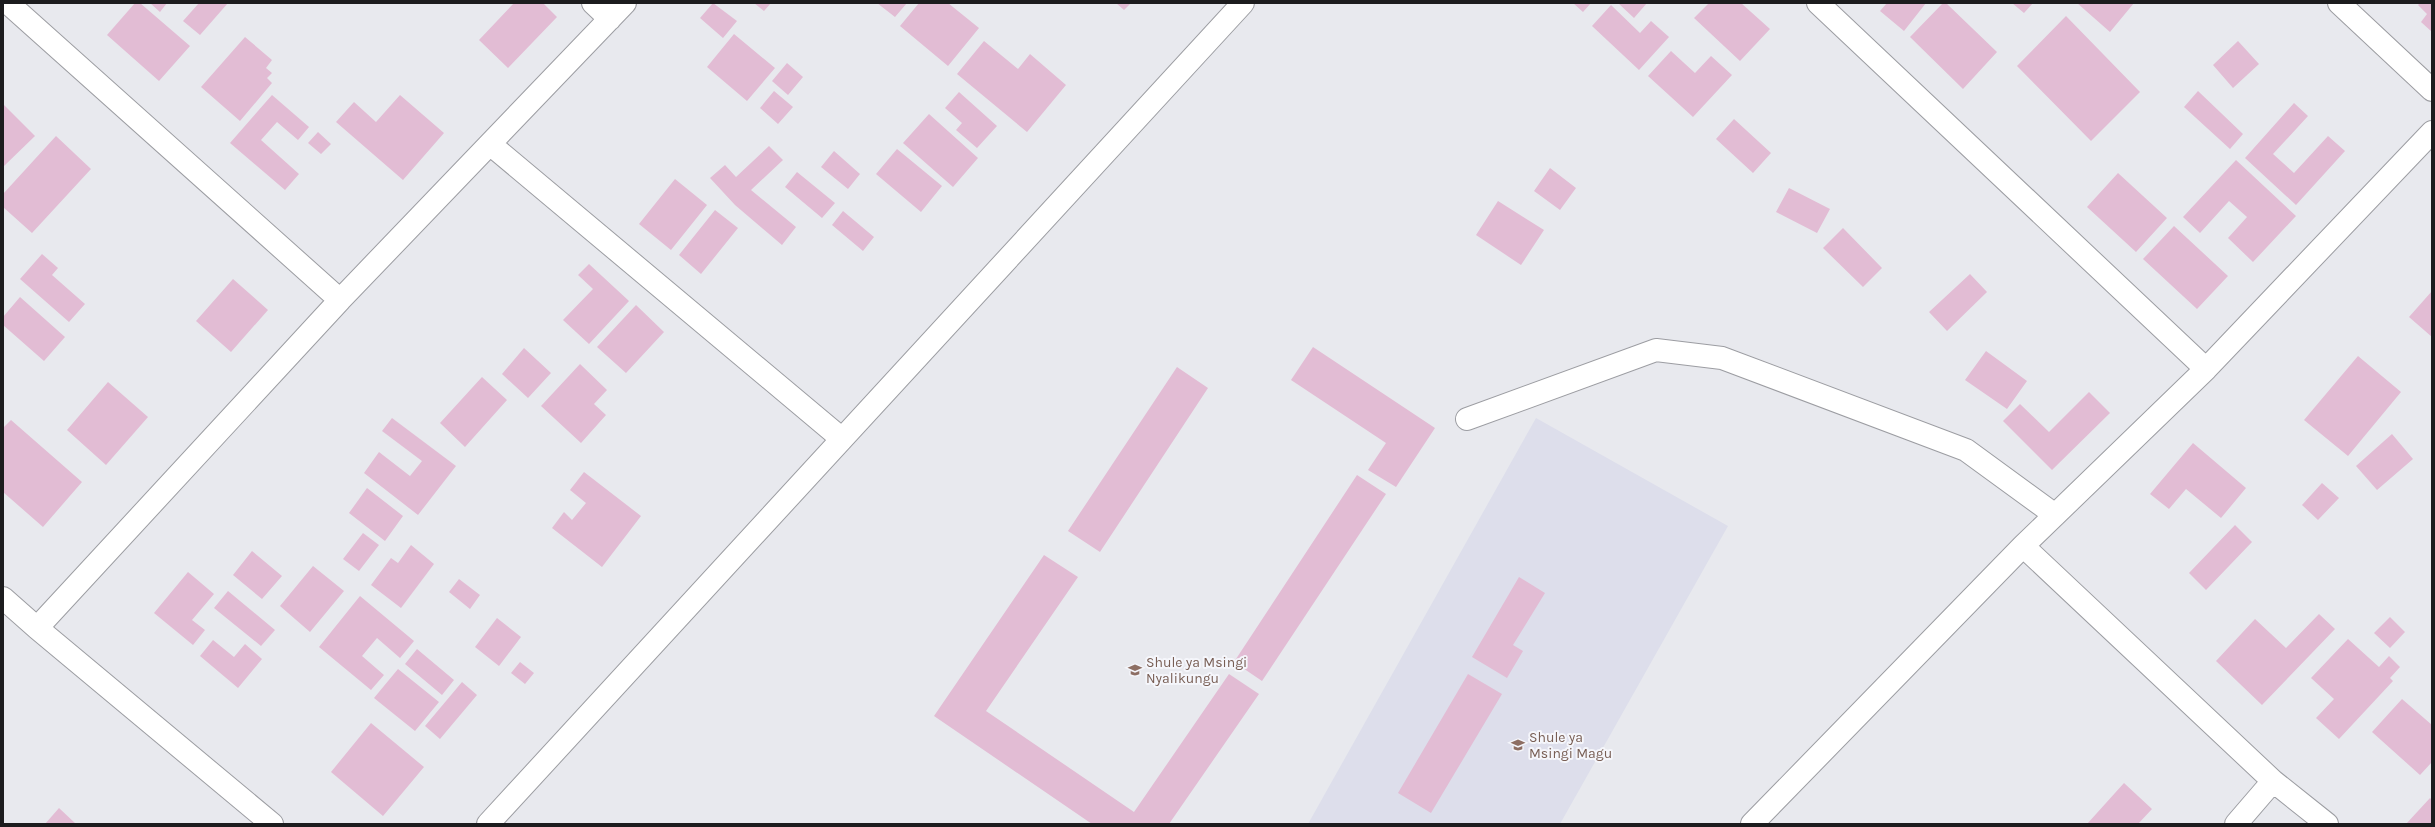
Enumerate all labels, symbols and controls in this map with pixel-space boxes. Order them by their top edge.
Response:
place label: Shule ya Msingi Nyalikungu [1146,654,1247,687]
school or university icon: Shule ya Msingi Nyalikungu [1127,662,1143,678]
place label: Shule ya Msingi Magu [1529,729,1612,762]
school or university icon: Shule ya Msingi Magu [1510,737,1526,753]

